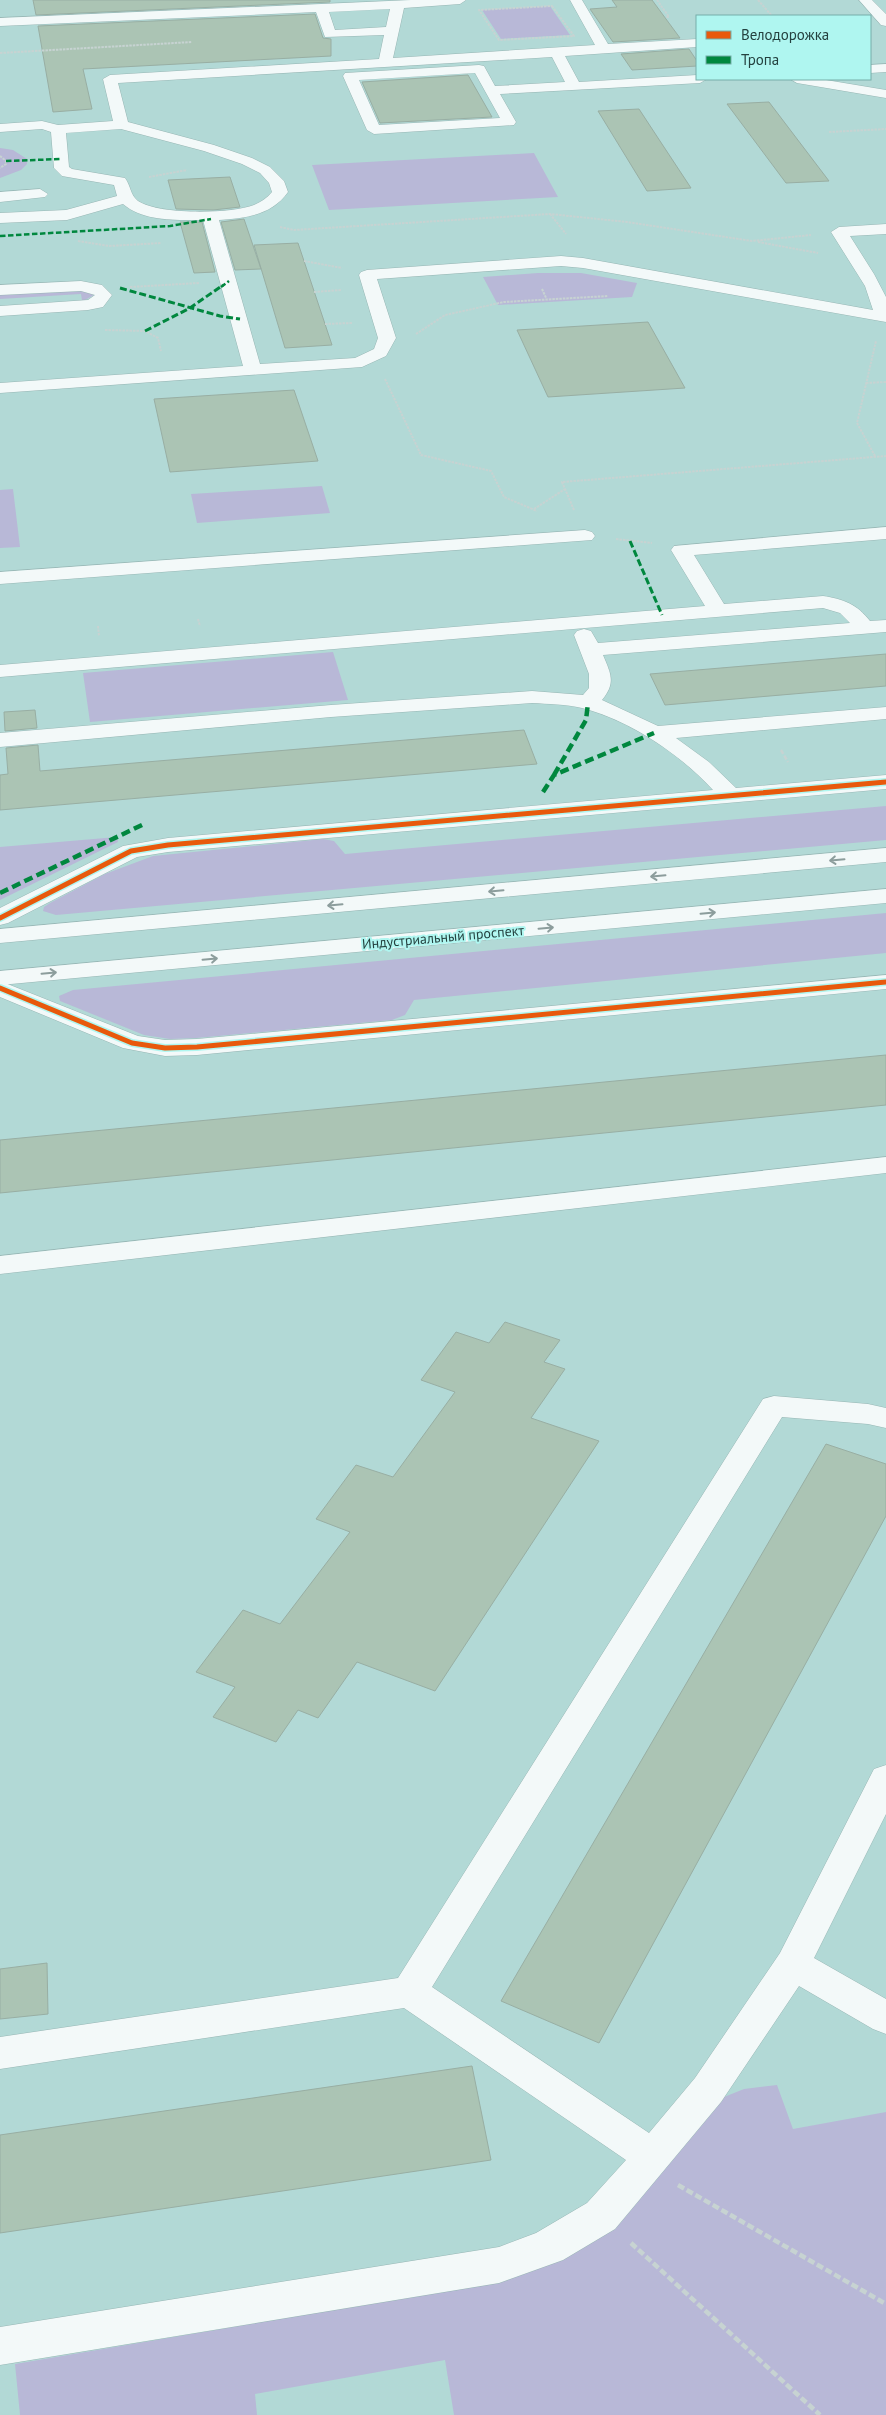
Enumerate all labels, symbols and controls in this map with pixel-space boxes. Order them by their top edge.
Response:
legend [696,15,871,80]
text: Велодорожка [741,25,829,44]
text: Тропа [741,50,779,69]
one-way arrow [830,855,846,864]
one-way arrow [650,871,666,881]
one-way arrow [489,886,505,895]
one-way arrow [327,901,343,910]
one-way arrow [700,908,716,918]
street label: Индустриальный проспект [361,921,525,953]
one-way arrow [538,923,554,933]
one-way arrow [202,954,218,963]
one-way arrow [40,969,56,978]

